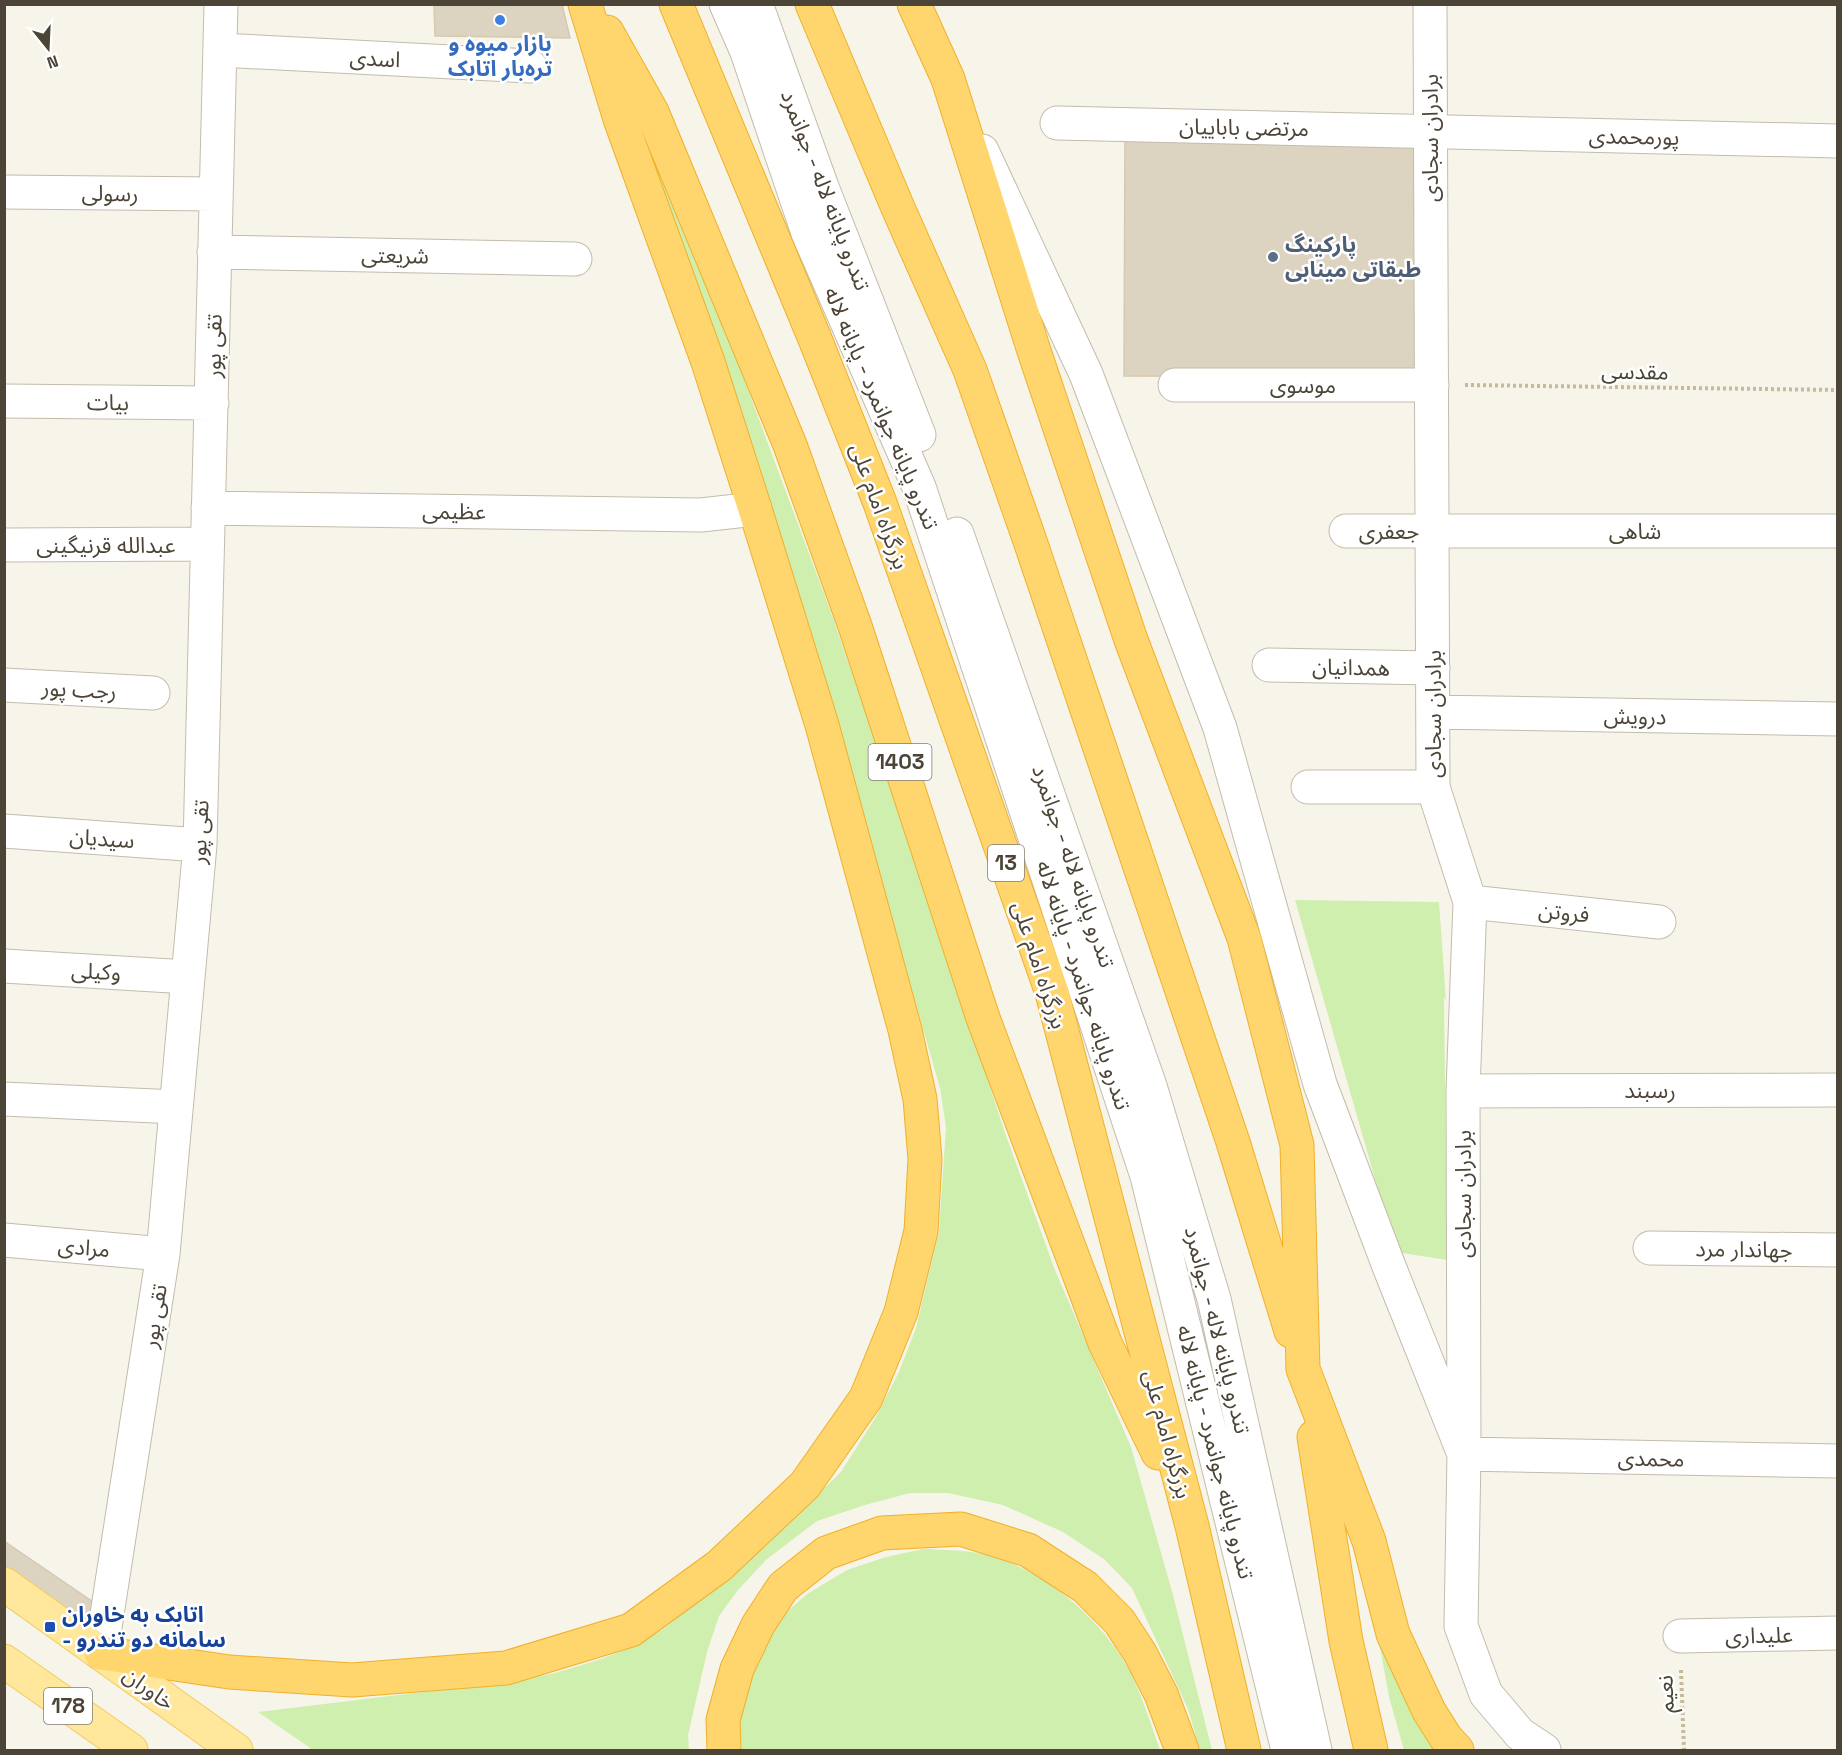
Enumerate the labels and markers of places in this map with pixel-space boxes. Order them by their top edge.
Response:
marker: بازار میوه و تره‌بار اتابک [493,13,507,27]
place label: بازار میوه و تره‌بار اتابک [448,29,552,82]
place label: پارکینگ طبقاتی مینابی [1285,230,1421,283]
marker: پارکینگ طبقاتی مینابی [1266,250,1280,264]
place label: اتابک به خاوران - سامانه دو تندرو [62,1600,226,1653]
marker: اتابک به خاوران - سامانه دو تندرو [43,1620,57,1634]

